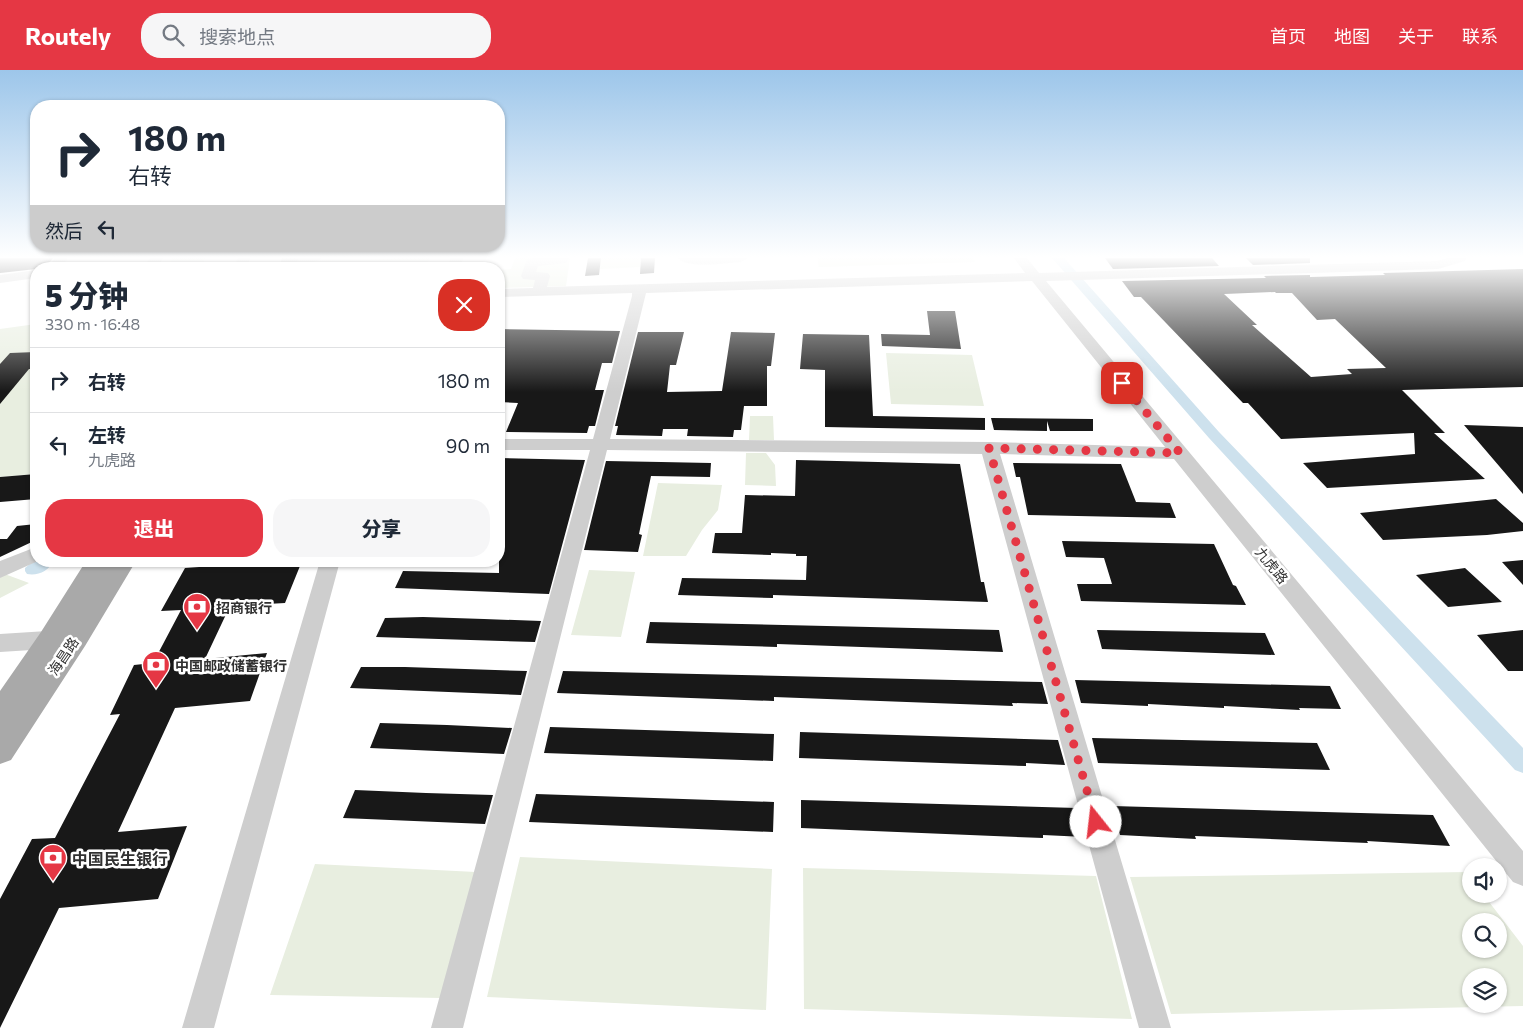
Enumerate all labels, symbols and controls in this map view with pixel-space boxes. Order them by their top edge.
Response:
search box [141,13,491,58]
text: Routely [25,21,111,50]
icon: search [159,21,187,49]
text: 搜索地点 [199,25,275,48]
text: 首页 [1270,25,1306,47]
text: 地图 [1334,25,1370,47]
text: 关于 [1398,25,1434,47]
text: 联系 [1462,25,1498,47]
text: 180 m [128,115,226,158]
icon: right [45,120,110,185]
text: 右转 [128,162,172,189]
icon: left [93,215,121,243]
text: 然后 [45,219,83,242]
text: 5 分钟 [45,276,128,313]
button: close [438,279,490,331]
text: 330 m · 16:48 [45,314,140,333]
pin [1101,362,1143,404]
icon: right [45,366,73,394]
text: 180 m [438,369,490,392]
icon: arrive [1108,369,1136,397]
text: 右转 [88,370,126,393]
text: 左转 [88,423,126,446]
icon: left [45,431,73,459]
text: 90 m [446,434,490,457]
text: 九虎路 [88,450,136,469]
button: 退出 [45,499,263,557]
button: 分享 [273,499,490,557]
street label: 九虎路 [1252,543,1292,587]
bank icon: 招商银行 [182,592,212,631]
place label: 招商银行 [216,599,272,616]
street label: 海昌路 [44,634,82,678]
bank icon: 中国邮政储蓄银行 [141,650,171,689]
place label: 中国邮政储蓄银行 [175,657,287,674]
position arrow [1069,795,1121,847]
bank icon: 中国民生银行 [38,843,68,882]
place label: 中国民生银行 [72,849,168,868]
map controls [1462,858,1507,1013]
button: sound [1462,858,1507,903]
button: search [1462,913,1507,958]
button: layers [1462,968,1507,1013]

